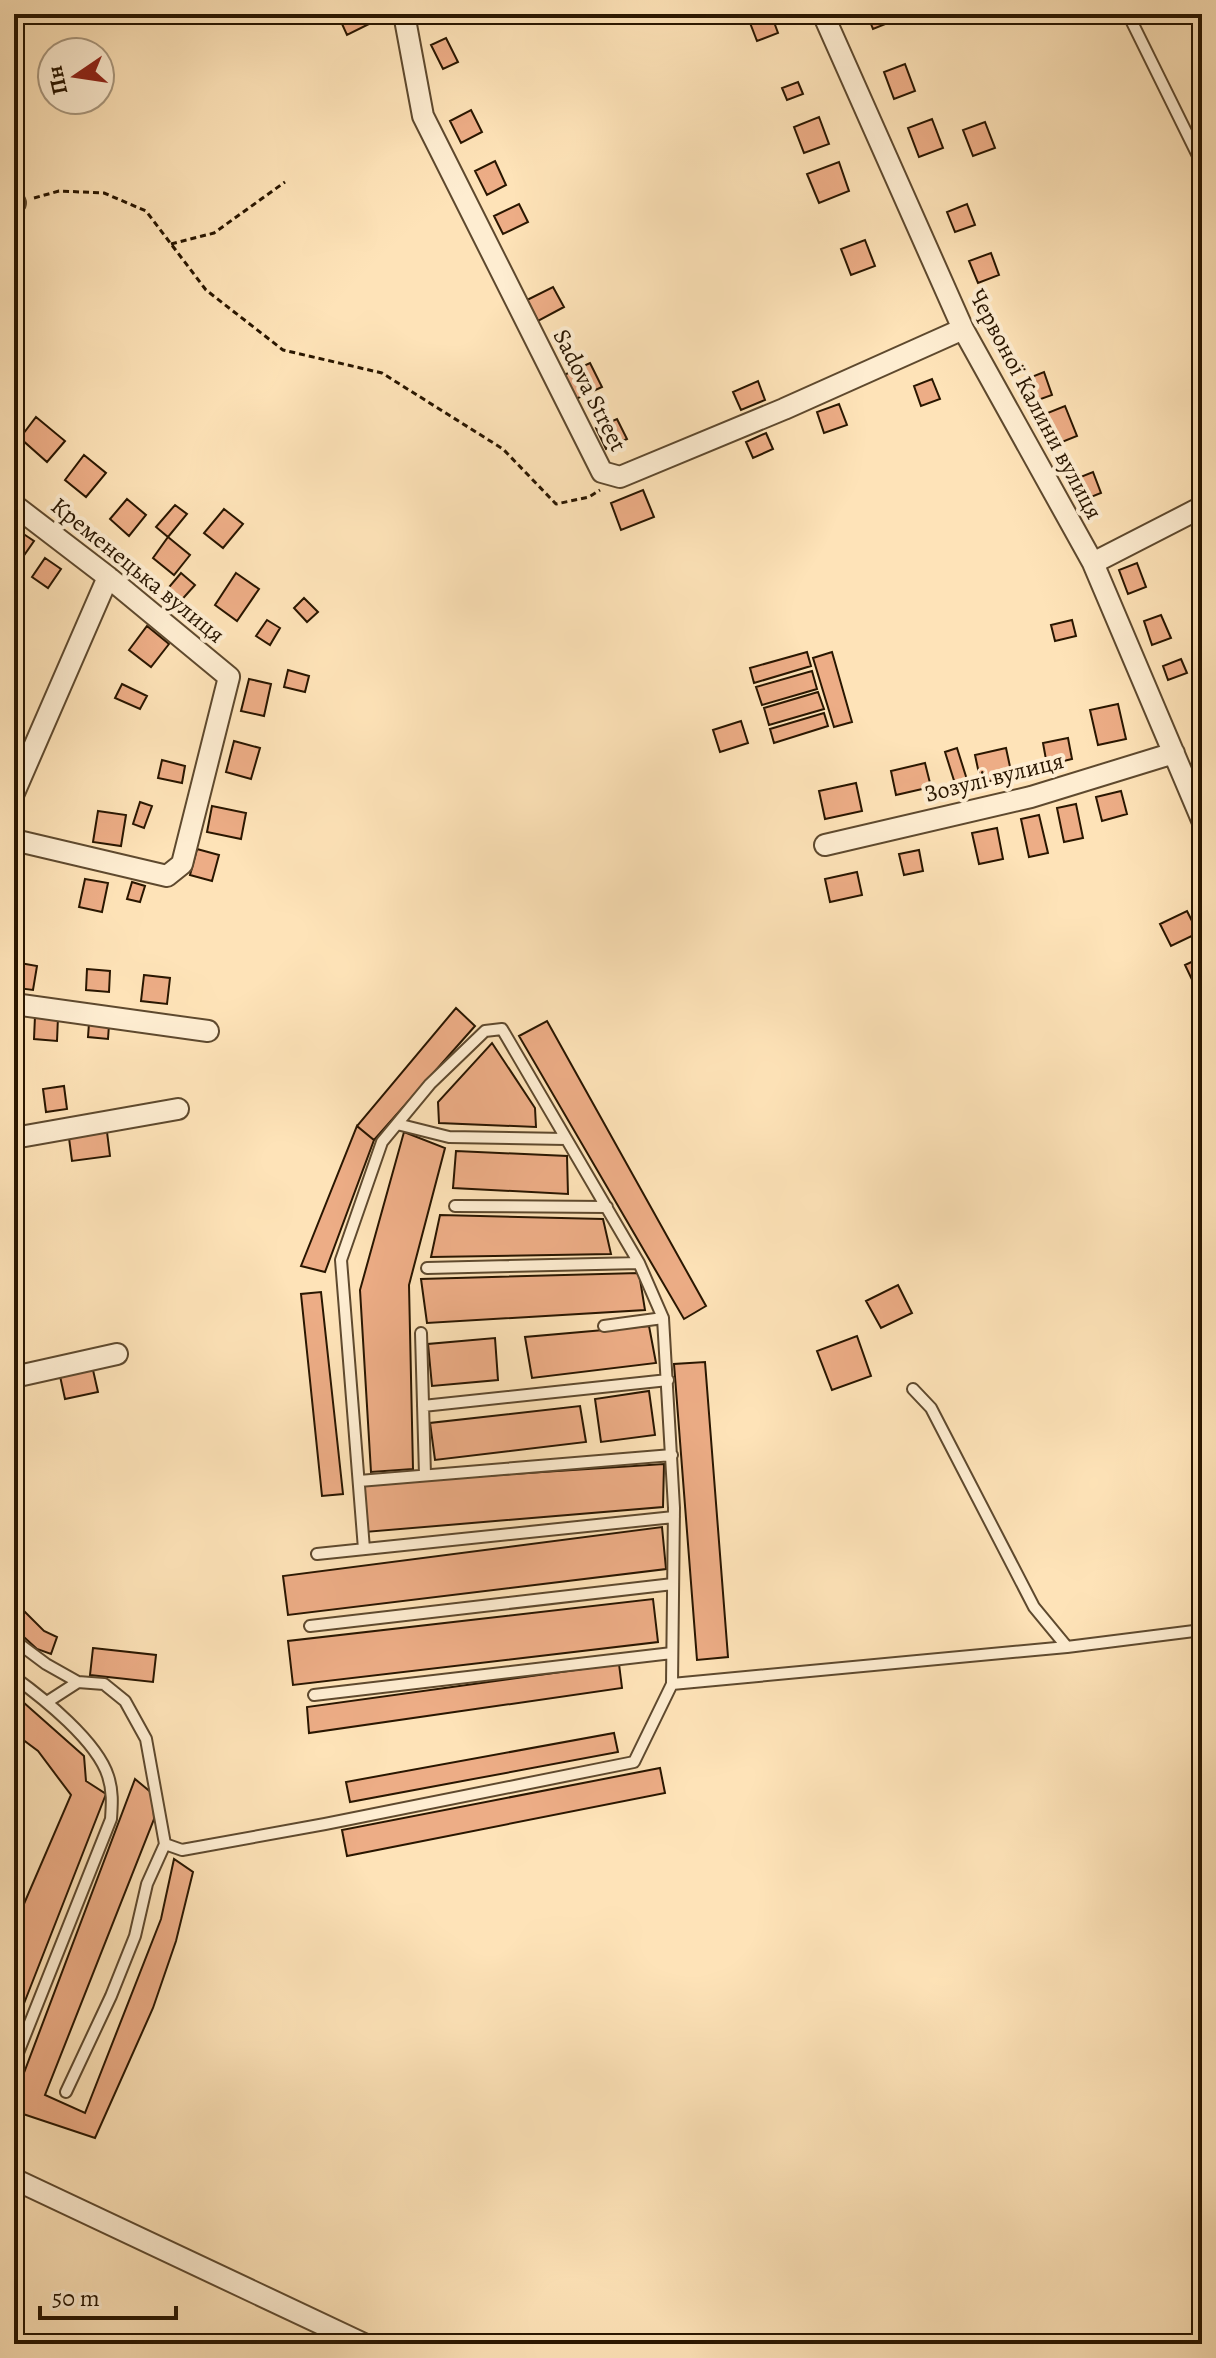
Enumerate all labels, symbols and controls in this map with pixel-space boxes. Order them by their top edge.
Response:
north arrow [36,36,116,116]
text: Пн [40,63,75,98]
street label: Червоної Калини вулиця [962,283,1110,525]
street label: Sadova Street [546,323,635,457]
street label: Кременецька вулиця [44,490,232,650]
street label: Зозулі вулиця [921,744,1067,810]
scale bar [40,2270,176,2320]
text: 50 m [52,2282,100,2314]

